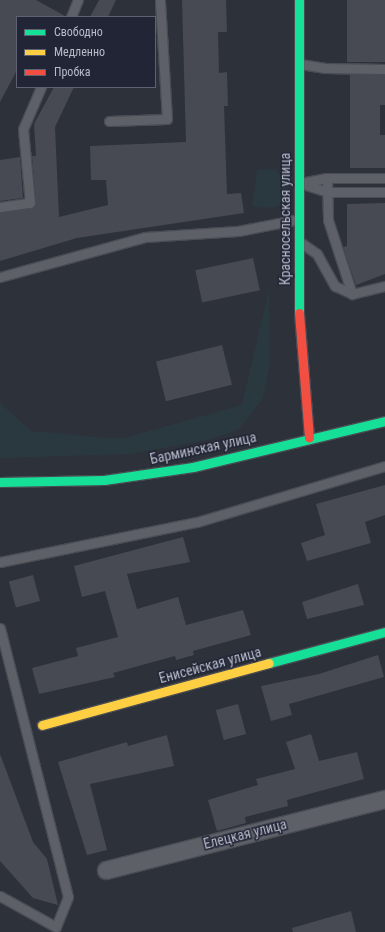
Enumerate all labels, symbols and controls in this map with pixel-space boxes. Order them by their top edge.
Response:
legend [16,16,156,88]
text: Свободно [54,25,103,39]
text: Медленно [54,45,105,59]
text: Пробка [54,65,91,79]
street label: Красносельская улица [277,153,293,285]
street label: Барминская улица [148,429,258,467]
street label: Енисейская улица [157,643,263,687]
street label: Елецкая улица [202,816,288,852]

